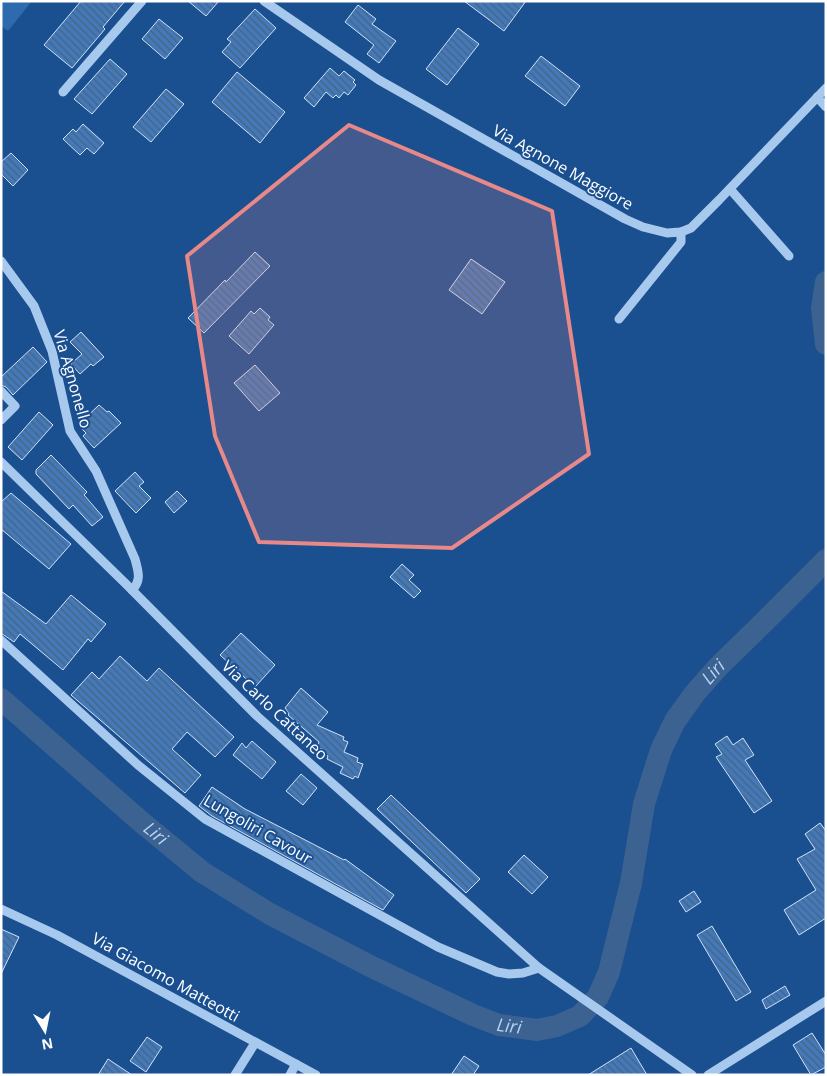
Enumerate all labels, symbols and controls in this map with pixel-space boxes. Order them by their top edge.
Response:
street label: Via Agnone Maggiore [489,119,637,215]
street label: Via Agnonello [48,327,98,431]
water label: Liri [696,653,730,689]
street label: Via Carlo Cattaneo [217,655,333,765]
street label: Lungoliri Cavour [200,789,317,869]
water label: Liri [139,816,174,850]
street label: Via Giacomo Matteotti [88,927,244,1027]
north arrow [20,1006,70,1056]
water label: Liri [495,1012,524,1039]
text: N [40,1034,55,1055]

